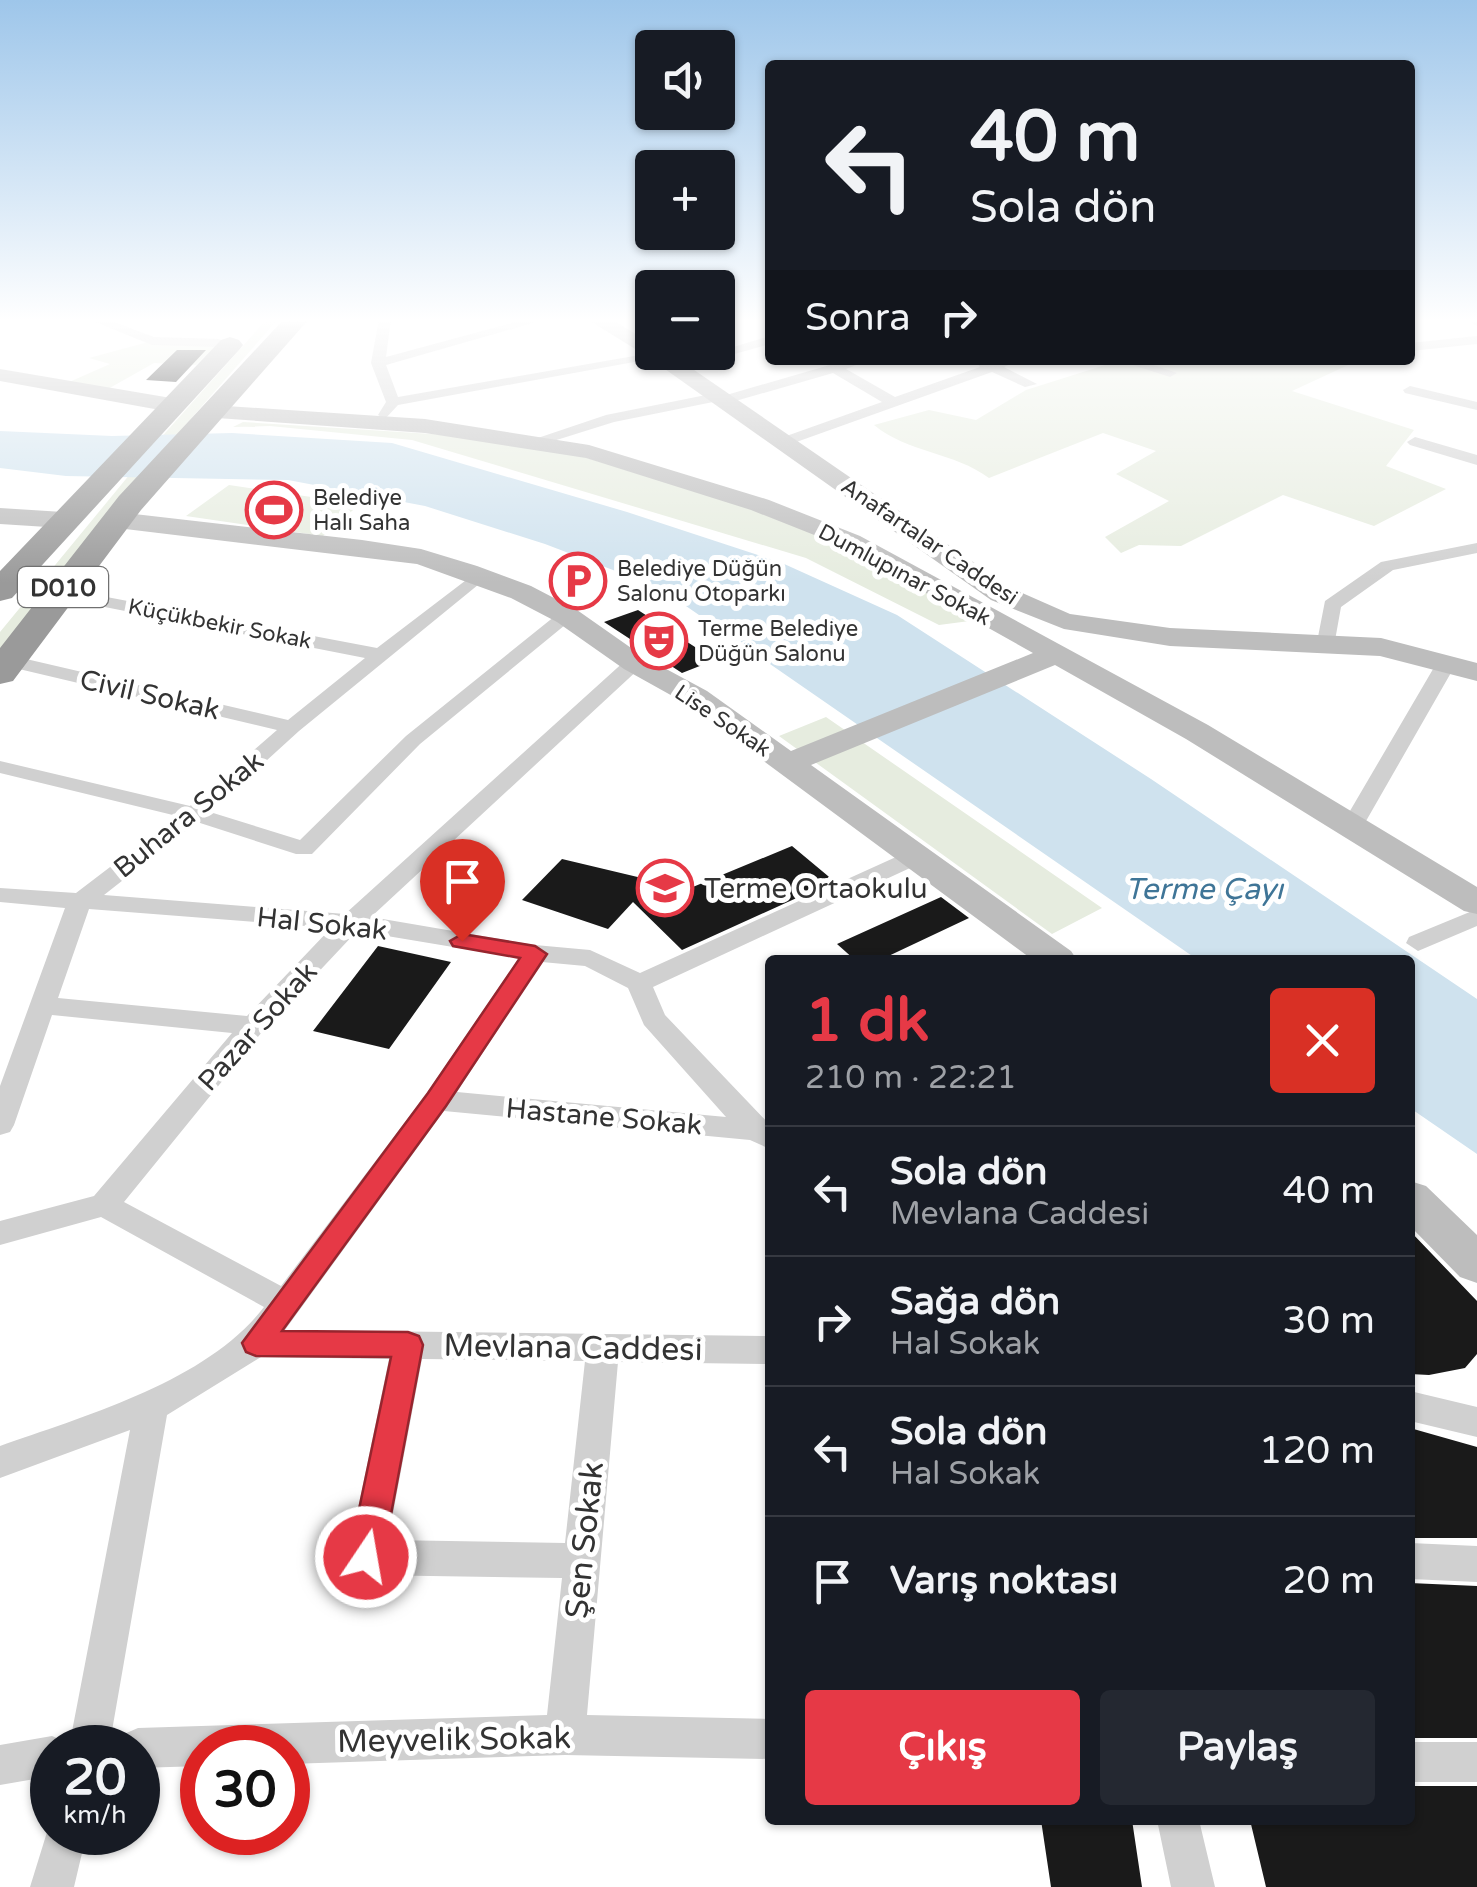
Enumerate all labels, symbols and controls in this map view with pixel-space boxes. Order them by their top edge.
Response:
map controls [635,30,735,370]
button: sound [635,30,735,130]
text: 40 m [970,96,1140,180]
icon: left [805,100,935,230]
button: + [635,150,735,250]
text: Sola dön [970,181,1156,235]
button: − [635,270,735,370]
icon: right [931,290,986,345]
text: Sonra [805,295,911,341]
street label: Anafartalar Caddesi [836,473,1023,611]
sports icon: Belediye Halı Saha [244,480,304,540]
place label: Belediye Halı Saha [313,485,410,536]
street label: Dumlupınar Sokak [814,519,995,631]
parking icon: Belediye Düğün Salonu Otoparkı [548,551,608,611]
place label: Belediye Düğün Salonu Otoparkı [617,556,786,607]
road number: D010 [18,567,108,607]
street label: Küçükbekir Sokak [126,593,314,655]
theatre icon: Terme Belediye Düğün Salonu [629,611,689,671]
place label: Terme Belediye Düğün Salonu [698,616,858,667]
street label: Civil Sokak [76,662,223,728]
street label: Lise Sokak [670,679,775,762]
street label: Buhara Sokak [107,744,270,886]
pin [420,839,505,942]
icon: arrive [435,854,490,909]
school or university icon: Terme Ortaokulu [635,858,695,918]
water label: Terme Çayı [1125,871,1285,908]
place label: Terme Ortaokulu [704,872,928,906]
street label: Hal Sokak [255,900,389,948]
street label: Pazar Sokak [191,955,324,1098]
text: 1 dk [805,985,929,1057]
button: close [1270,988,1375,1093]
text: 210 m · 22:21 [805,1059,1017,1097]
street label: Hastane Sokak [504,1091,704,1143]
text: Sola dön [890,1149,1047,1195]
icon: left [805,1164,860,1219]
text: 40 m [1283,1168,1375,1214]
text: Mevlana Caddesi [890,1195,1149,1233]
text: Sağa dön [890,1279,1060,1325]
icon: right [805,1294,860,1349]
text: 30 m [1283,1298,1375,1344]
text: Hal Sokak [890,1325,1040,1363]
street label: Mevlana Caddesi [443,1327,703,1369]
text: Sola dön [890,1409,1047,1455]
icon: left [805,1424,860,1479]
text: 120 m [1259,1428,1375,1474]
text: Hal Sokak [890,1455,1040,1493]
street label: Şen Sokak [558,1460,612,1620]
position arrow [314,1505,418,1609]
icon: arrive [805,1554,860,1609]
text: Varış noktası [890,1558,1118,1604]
text: 20 m [1283,1558,1375,1604]
button: Çıkış [805,1690,1080,1805]
button: Paylaş [1100,1690,1375,1805]
street label: Meyvelik Sokak [337,1719,571,1761]
speed limit sign: 30 [180,1725,310,1855]
text: 20 [64,1748,126,1808]
text: km/h [64,1800,126,1830]

